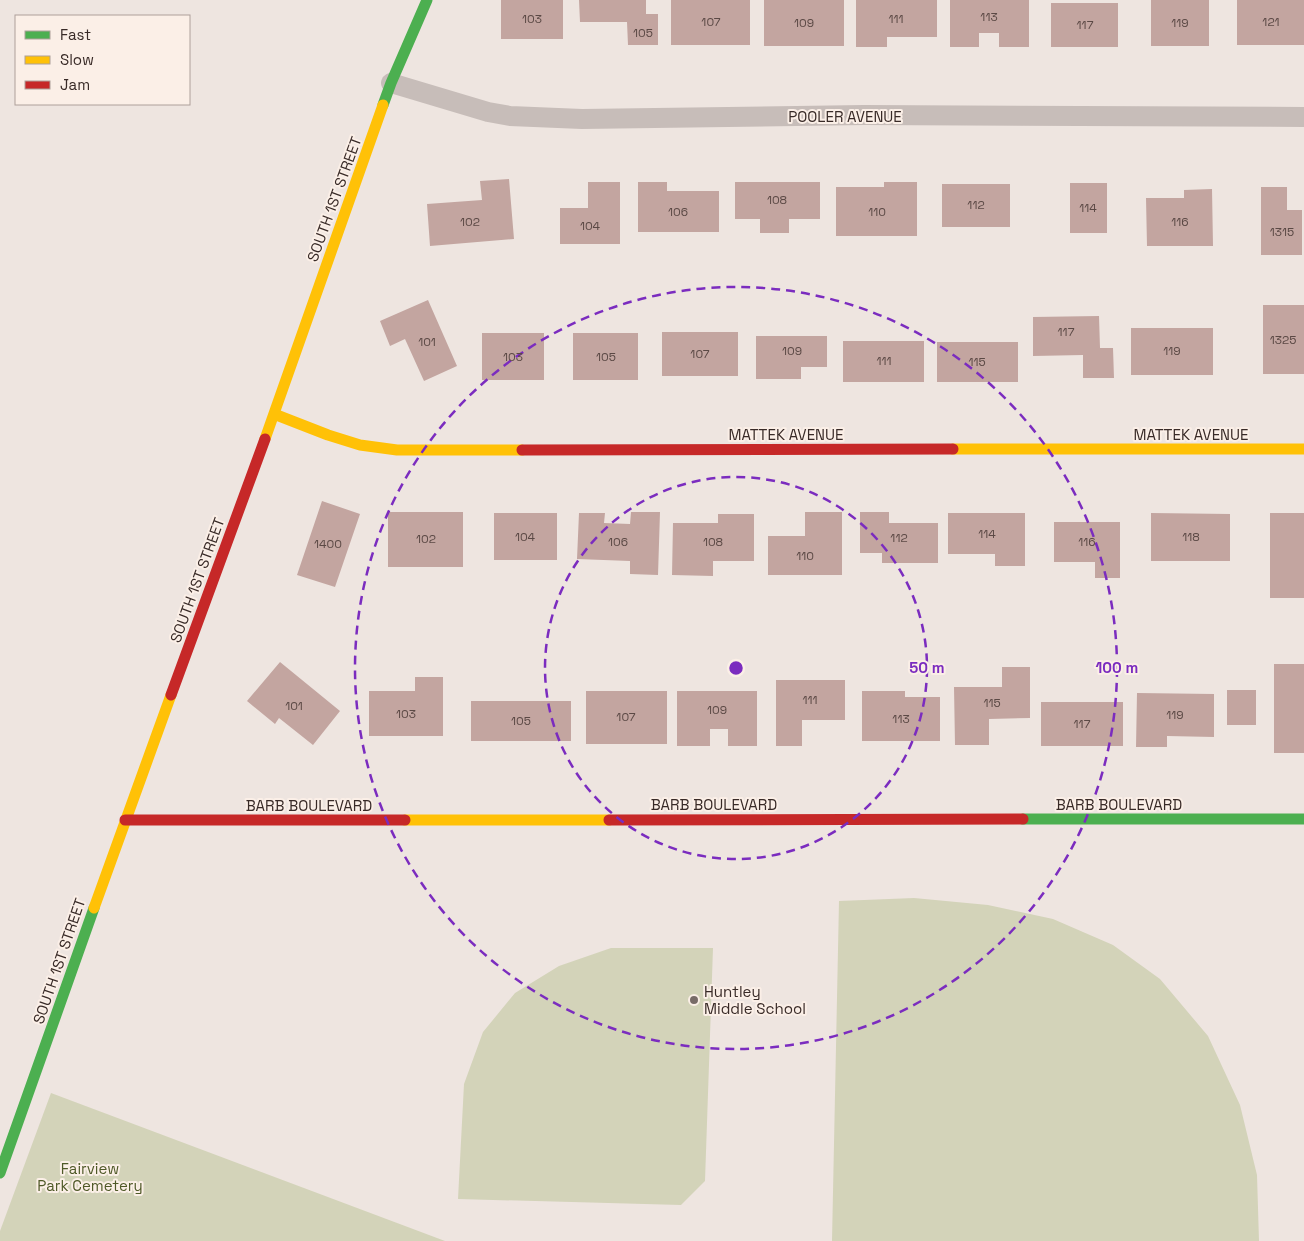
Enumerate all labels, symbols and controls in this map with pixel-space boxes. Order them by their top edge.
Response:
house number: 113 [980,9,998,25]
house number: 103 [522,11,542,27]
house number: 111 [888,11,904,27]
house number: 107 [701,14,721,30]
house number: 121 [1262,14,1280,30]
legend [15,15,190,105]
house number: 109 [794,15,814,31]
house number: 119 [1171,15,1189,31]
house number: 117 [1077,17,1094,33]
text: Fast [60,25,91,44]
house number: 105 [633,25,653,41]
text: Slow [60,50,94,69]
text: Jam [60,75,90,94]
street label: POOLER AVENUE [788,107,902,126]
street label: SOUTH 1ST STREET [303,134,366,264]
house number: 108 [767,192,787,208]
house number: 112 [967,197,985,213]
house number: 114 [1079,200,1097,216]
house number: 106 [668,204,688,220]
house number: 110 [868,204,886,220]
house number: 102 [460,214,480,230]
house number: 116 [1171,214,1189,230]
house number: 104 [580,218,601,234]
house number: 1315 [1270,224,1294,240]
house number: 117 [1058,324,1075,340]
house number: 1325 [1270,332,1296,348]
house number: 101 [418,334,436,350]
house number: 109 [782,343,802,359]
house number: 119 [1163,343,1181,359]
house number: 107 [690,346,710,362]
house number: 103 [503,349,523,365]
house number: 105 [596,349,616,365]
house number: 111 [876,353,892,369]
house number: 115 [968,354,986,370]
street label: MATTEK AVENUE [729,425,843,444]
street label: MATTEK AVENUE [1134,425,1248,444]
street label: SOUTH 1ST STREET [166,515,229,645]
house number: 114 [978,526,996,542]
house number: 104 [515,529,536,545]
house number: 118 [1182,529,1200,545]
house number: 112 [890,530,908,546]
house number: 102 [416,531,436,547]
house number: 106 [608,534,628,550]
house number: 108 [703,534,723,550]
house number: 116 [1078,534,1096,550]
house number: 1400 [314,536,342,552]
house number: 110 [796,548,814,564]
text: 50 m [909,658,945,677]
text: 100 m [1096,658,1138,677]
centre of rings [727,659,745,677]
house number: 111 [802,692,818,708]
house number: 115 [983,695,1001,711]
house number: 101 [285,698,303,714]
house number: 109 [707,702,727,718]
house number: 103 [396,706,416,722]
house number: 119 [1166,707,1184,723]
house number: 107 [616,709,636,725]
house number: 113 [892,711,910,727]
house number: 105 [511,713,531,729]
house number: 117 [1074,716,1091,732]
street label: BARB BOULEVARD [651,795,777,814]
street label: BARB BOULEVARD [1056,795,1182,814]
street label: BARB BOULEVARD [246,796,372,815]
street label: SOUTH 1ST STREET [29,895,89,1026]
place label: Huntley Middle School [704,982,806,1018]
marker: Huntley Middle School [688,994,700,1006]
park label: Fairview Park Cemetery [37,1159,143,1195]

